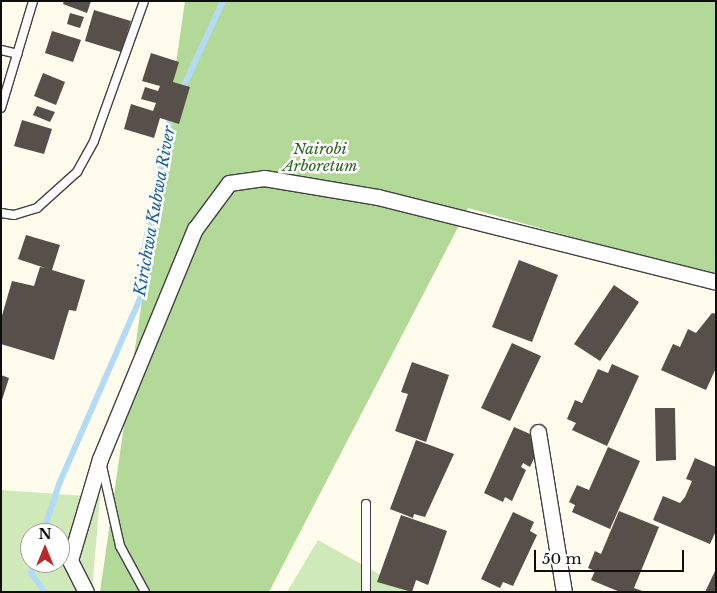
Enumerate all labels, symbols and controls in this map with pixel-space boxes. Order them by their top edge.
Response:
water label: Kirichwa Kubwa River [130,124,178,298]
park label: Nairobi Arboretum [283,139,357,174]
north arrow [20,523,70,573]
text: N [38,525,52,543]
scale bar [537,540,687,572]
text: 50 m [542,549,582,568]

